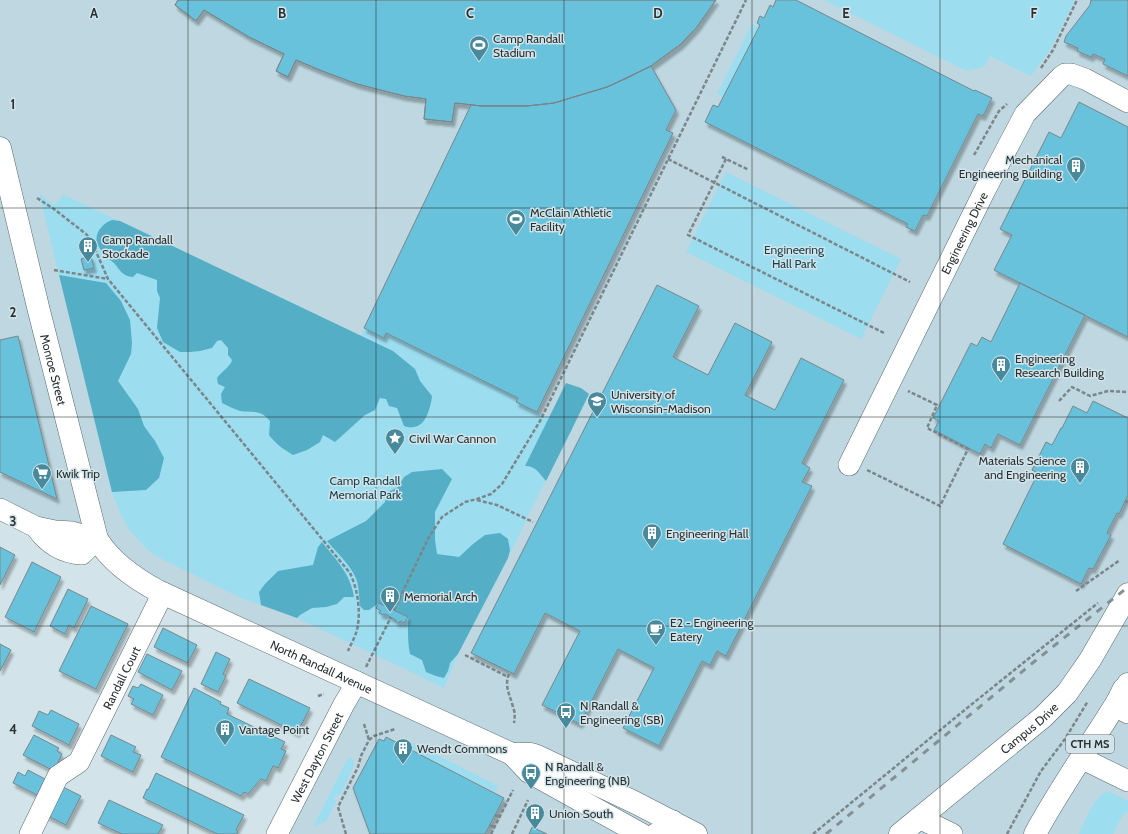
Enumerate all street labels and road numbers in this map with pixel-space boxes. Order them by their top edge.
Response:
street label: Engineering Drive [937,189,990,276]
street label: Monroe Street [38,332,70,407]
street label: North Randall Avenue [268,636,375,696]
street label: Randall Court [99,644,143,712]
street label: Campus Drive [997,699,1061,757]
street label: West Dayton Street [287,710,346,805]
road number: CTH MS [1066,735,1114,753]

